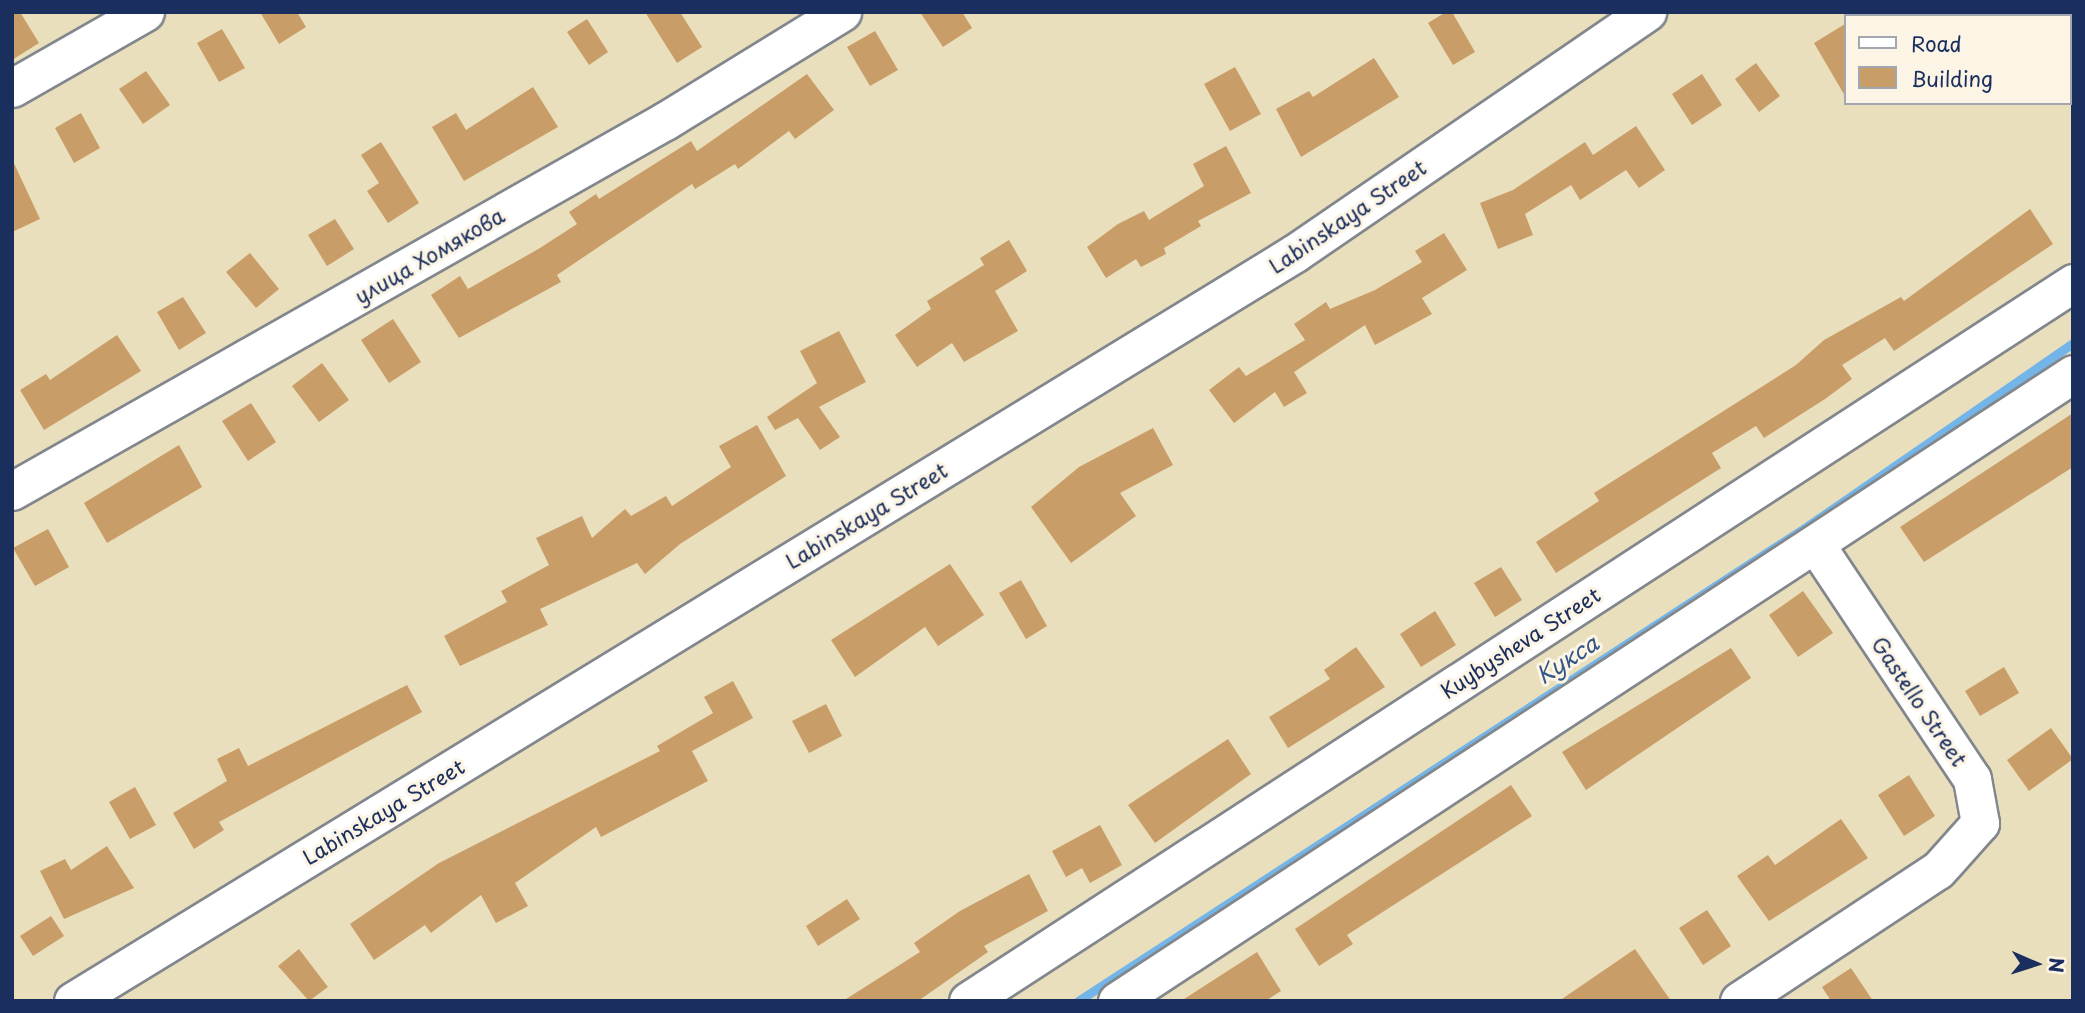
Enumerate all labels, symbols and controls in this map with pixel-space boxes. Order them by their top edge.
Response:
legend [1843,14,2071,105]
text: Road [1911,27,1962,59]
text: Building [1911,62,1993,94]
street label: Labinskaya Street [1263,154,1431,278]
street label: улица Хомякова [349,202,509,308]
street label: Labinskaya Street [780,457,952,573]
street label: Kuybysheva Street [1435,581,1605,703]
water label: Кукса [1531,629,1603,689]
street label: Gastello Street [1867,631,1973,771]
street label: Labinskaya Street [297,753,469,869]
north arrow [2001,929,2071,999]
text: N [2043,957,2071,973]

